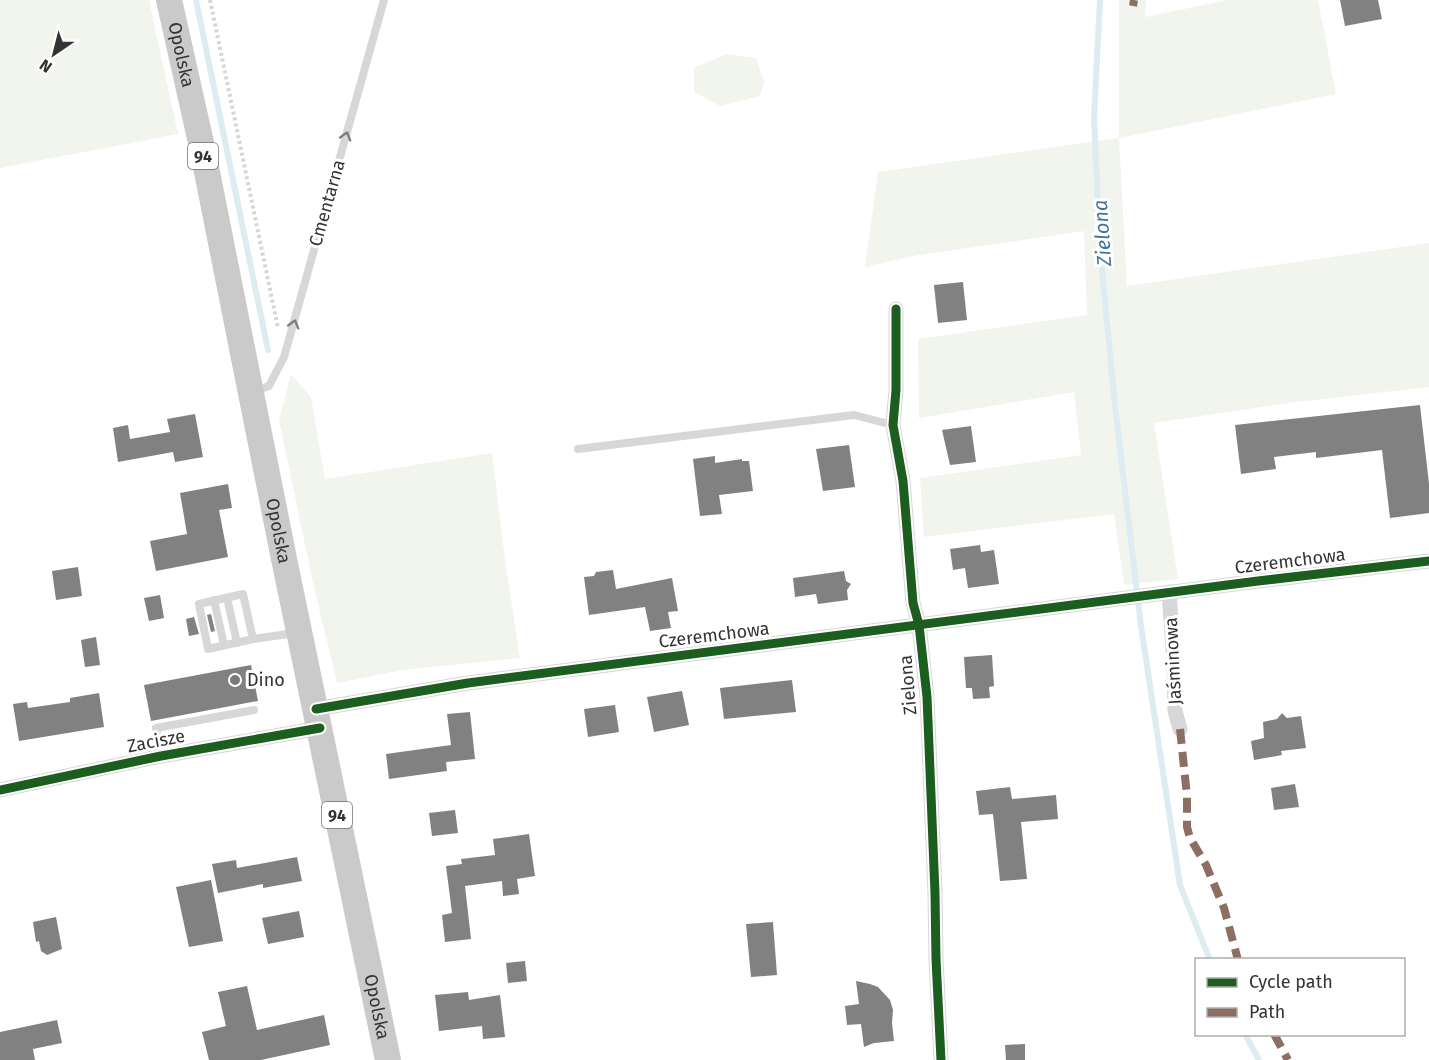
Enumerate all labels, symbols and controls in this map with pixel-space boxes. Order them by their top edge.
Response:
street label: Opolska [163,20,199,89]
north arrow [24,24,84,84]
text: N [36,55,55,77]
one-way arrow [339,131,351,142]
road number: 94 [188,143,218,169]
street label: Cmentarna [304,157,350,249]
water label: Zielona [1088,199,1116,268]
one-way arrow [286,319,299,329]
street label: Opolska [261,496,296,565]
street label: Czeremchowa [1233,543,1347,579]
street label: Czeremchowa [657,617,771,653]
street label: Jaśminowa [1160,617,1186,705]
street label: Zielona [894,654,922,716]
place label: Dino [247,669,285,691]
marker: Dino [228,673,242,687]
street label: Zacisze [125,725,187,757]
road number: 94 [322,802,352,828]
legend [1195,958,1405,1036]
text: Cycle path [1249,971,1333,993]
street label: Opolska [359,972,394,1041]
text: Path [1249,1001,1285,1023]

